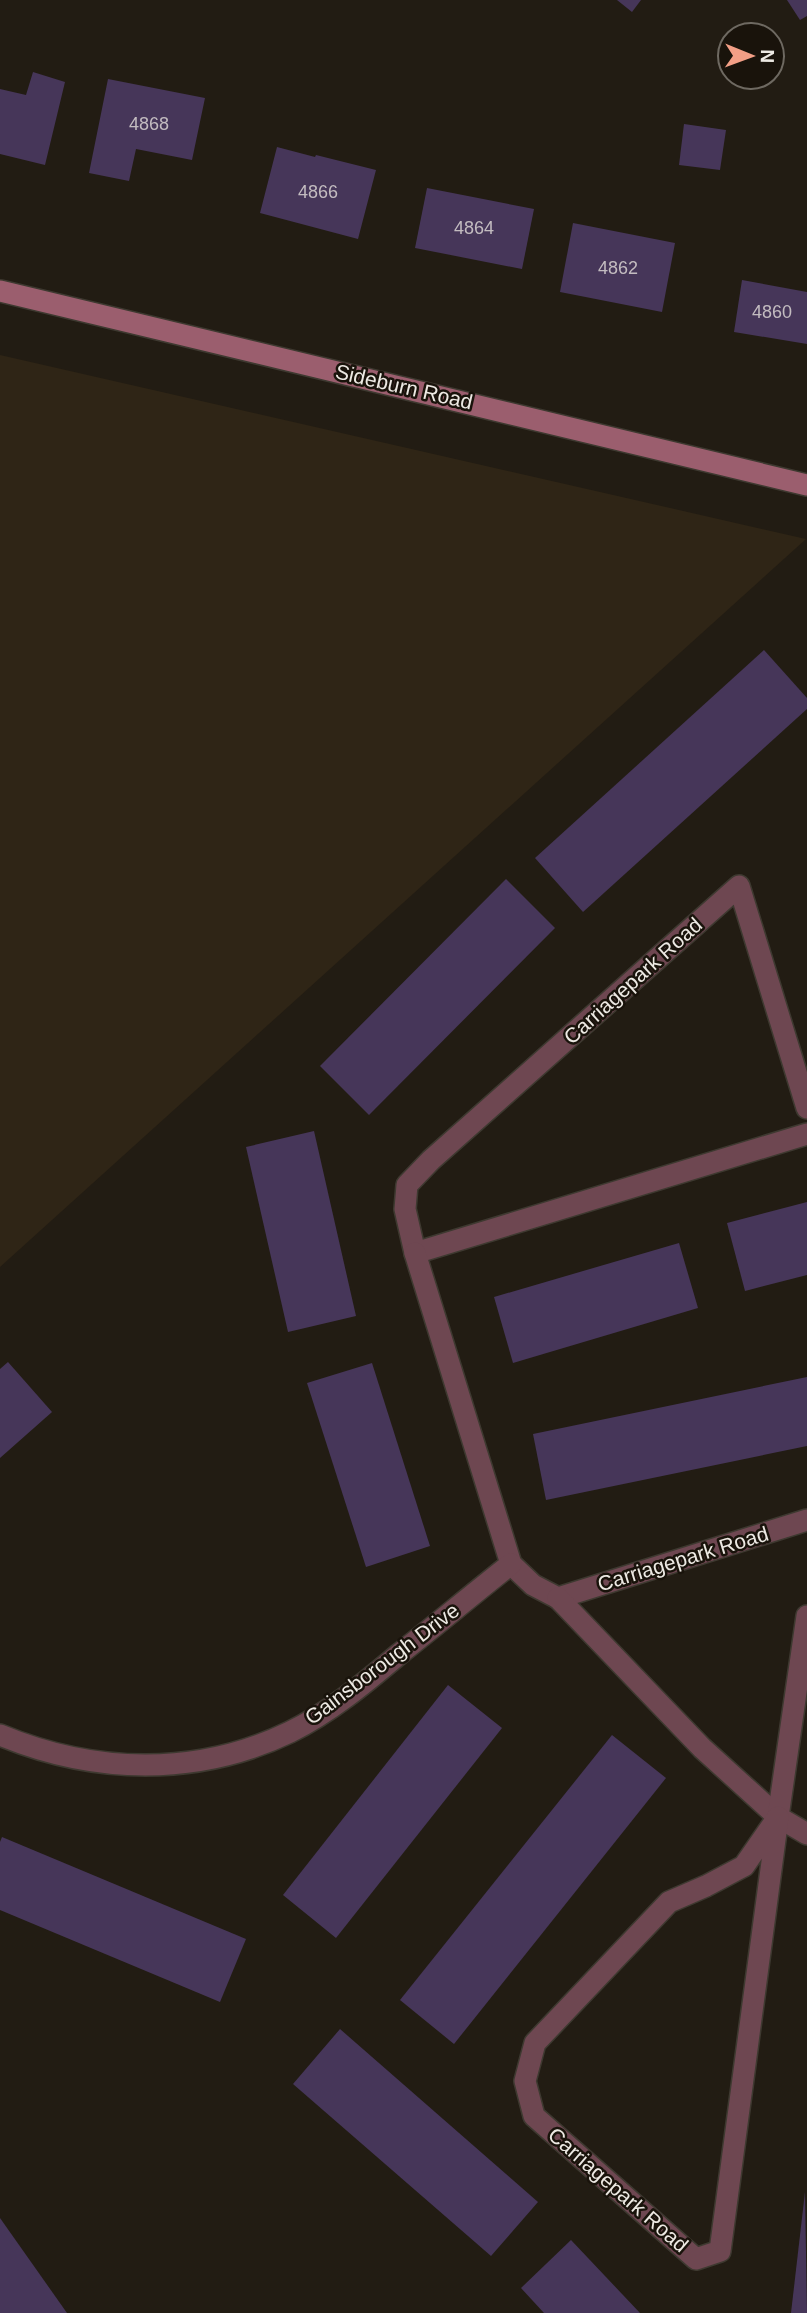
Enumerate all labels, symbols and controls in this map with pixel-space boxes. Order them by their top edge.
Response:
north arrow [716,21,786,91]
text: N [757,49,778,63]
house number: 4868 [129,114,169,134]
house number: 4866 [298,182,338,202]
house number: 4864 [454,218,494,238]
house number: 4862 [598,258,638,278]
house number: 4860 [752,302,792,322]
street label: Sideburn Road [333,360,475,413]
street label: Carriagepark Road [559,913,706,1049]
street label: Carriagepark Road [595,1522,771,1595]
street label: Gainsborough Drive [300,1598,463,1729]
street label: Carriagepark Road [544,2123,693,2257]

